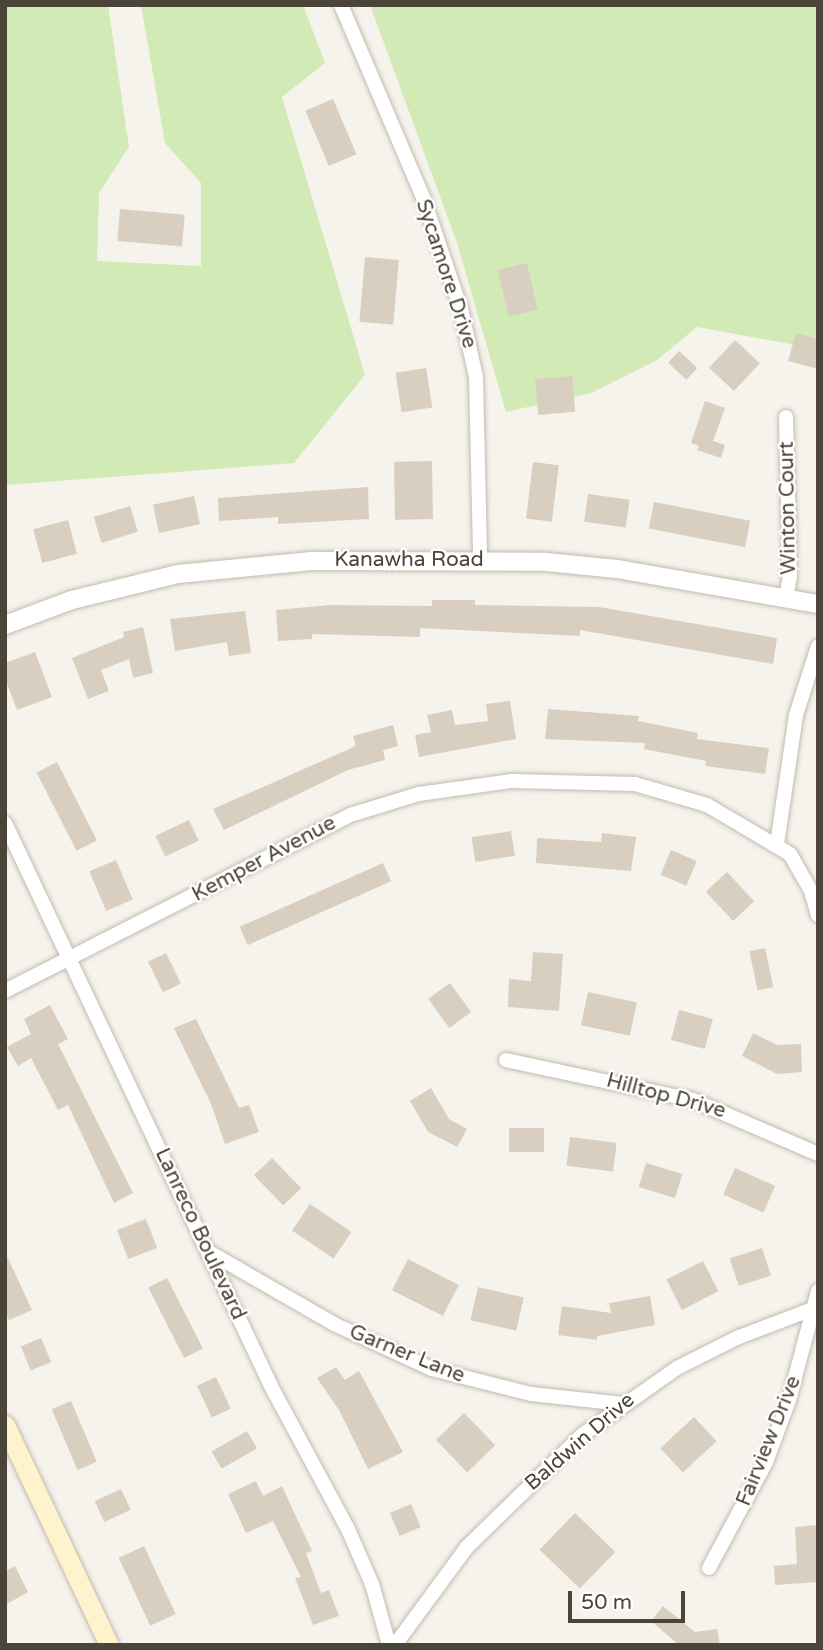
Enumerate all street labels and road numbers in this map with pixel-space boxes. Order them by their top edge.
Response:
street label: Sycamore Drive [410,196,482,352]
street label: Winton Court [774,441,802,575]
street label: Kanawha Road [334,547,484,573]
street label: Kemper Avenue [188,811,340,907]
street label: Hilltop Drive [604,1068,728,1124]
street label: Lanreco Boulevard [149,1144,251,1324]
street label: Garner Lane [345,1319,469,1389]
street label: Fairview Drive [731,1372,807,1510]
street label: Baldwin Drive [520,1388,640,1496]

